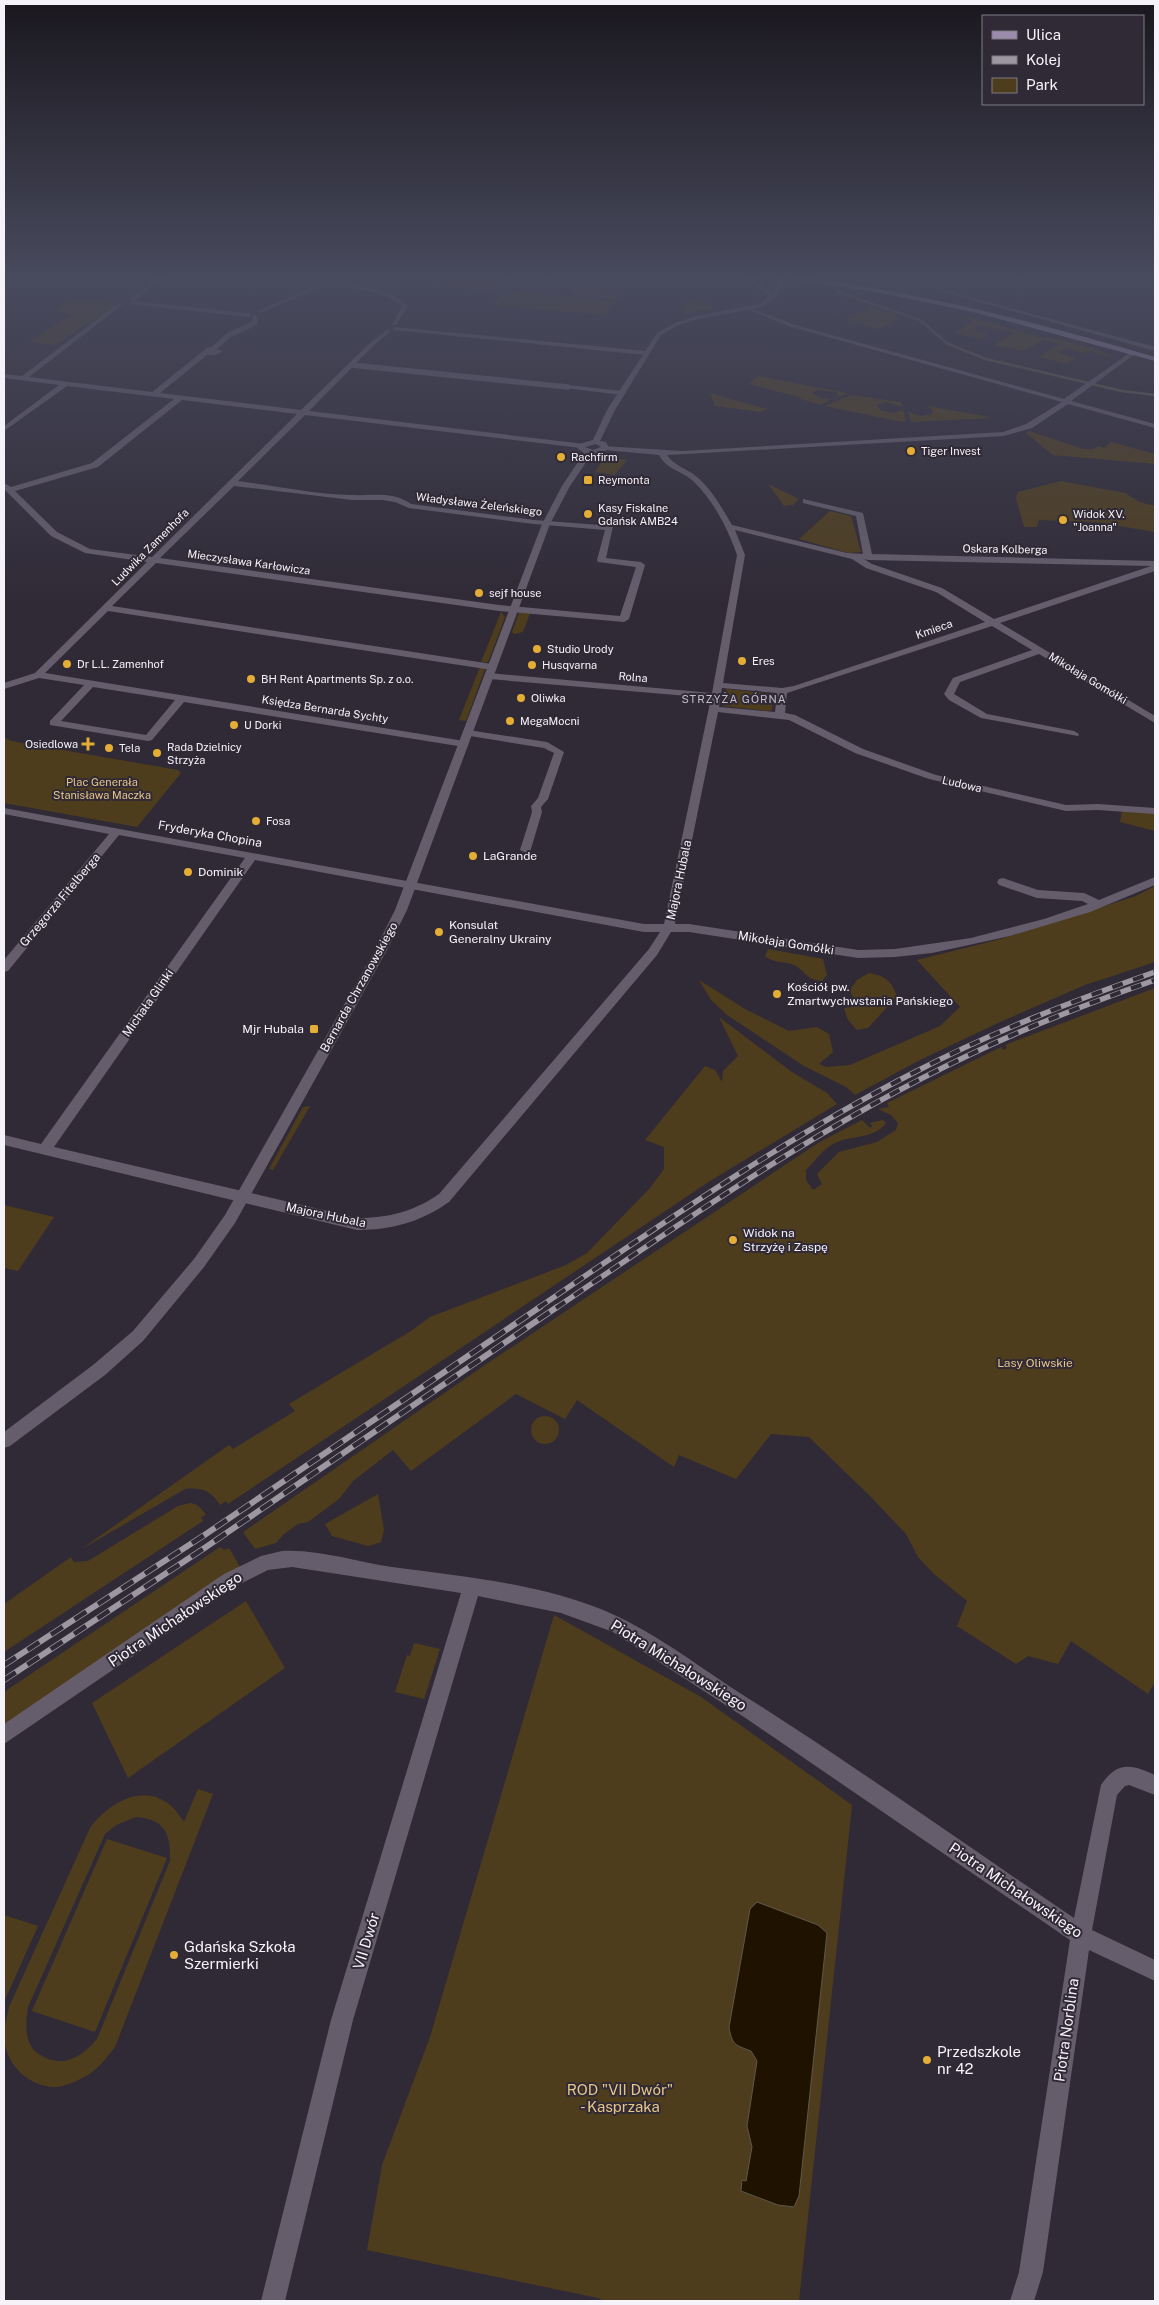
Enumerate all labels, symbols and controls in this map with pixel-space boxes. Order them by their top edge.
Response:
legend [982,15,1144,105]
text: Ulica [1026,26,1061,43]
text: Kolej [1026,51,1061,68]
text: Park [1026,76,1058,93]
marker: Tiger Invest [905,445,917,457]
place label: Tiger Invest [921,445,981,457]
marker: Rachfirm [555,451,567,463]
place label: Rachfirm [571,451,617,463]
marker: Reymonta [582,474,594,486]
place label: Reymonta [598,474,649,486]
street label: Władysława Żeleńskiego [415,489,543,518]
place label: Kasy Fiskalne Gdańsk AMB24 [598,502,678,527]
street label: Ludwika Zamenhofa [109,506,191,588]
marker: Kasy Fiskalne Gdańsk AMB24 [582,508,594,520]
place label: Widok XV. "Joanna" [1073,508,1125,533]
marker: Widok XV. "Joanna" [1057,514,1069,526]
street label: Oskara Kolberga [962,542,1048,556]
street label: Mieczysława Karłowicza [187,547,311,577]
marker: sejf house [473,587,485,599]
place label: sejf house [489,587,541,599]
street label: Kmieca [914,617,954,641]
marker: Studio Urody [531,643,543,655]
place label: Studio Urody [547,643,614,655]
street label: Mikołaja Gomółki [1047,650,1129,706]
marker: Eres [736,655,748,667]
place label: Eres [752,655,775,667]
marker: Dr L.L. Zamenhof [61,658,73,670]
place label: Dr L.L. Zamenhof [77,658,165,670]
marker: Husqvarna [526,659,538,671]
place label: Husqvarna [542,659,597,671]
street label: Rolna [618,670,648,684]
marker: BH Rent Apartments Sp. z o.o. [245,673,257,685]
place label: BH Rent Apartments Sp. z o.o. [261,673,413,685]
marker: Oliwka [515,692,527,704]
place label: Oliwka [531,692,566,704]
district label: STRZYŻA GÓRNA [681,692,787,705]
street label: Księdza Bernarda Sychty [261,693,389,725]
marker: MegaMocni [504,715,516,727]
place label: MegaMocni [520,715,580,727]
marker: U Dorki [228,719,240,731]
place label: U Dorki [244,719,281,731]
place label: Osiedlowa [25,738,78,750]
marker: Osiedlowa [82,738,94,750]
place label: Rada Dzielnicy Strzyża [167,741,242,766]
marker: Tela [103,742,115,754]
place label: Tela [119,742,140,754]
marker: Rada Dzielnicy Strzyża [151,747,163,759]
street label: Ludowa [941,774,983,794]
park label: Plac Generała Stanisława Maczka [53,776,151,801]
marker: Fosa [250,815,262,827]
place label: Fosa [266,815,290,827]
street label: Fryderyka Chopina [157,818,263,850]
street label: Majora Hubala [664,839,694,921]
place label: LaGrande [483,849,537,863]
street label: Grzegorza Fitelberga [17,850,103,950]
marker: LaGrande [467,850,479,862]
place label: Dominik [198,865,244,879]
marker: Dominik [182,866,194,878]
place label: Konsulat Generalny Ukrainy [449,918,552,946]
street label: Bernarda Chrzanowskiego [317,919,401,1054]
marker: Konsulat Generalny Ukrainy [433,926,445,938]
street label: Mikołaja Gomółki [737,929,835,958]
street label: Michała Glinki [120,967,176,1039]
place label: Kościół pw. Zmartwychwstania Pańskiego [787,980,953,1008]
marker: Kościół pw. Zmartwychwstania Pańskiego [771,988,783,1000]
place label: Mjr Hubala [242,1022,304,1036]
marker: Mjr Hubala [308,1023,320,1035]
street label: Majora Hubala [285,1200,367,1230]
place label: Widok na Strzyżę i Zaspę [743,1226,828,1254]
marker: Widok na Strzyżę i Zaspę [727,1234,739,1246]
park label: Lasy Oliwskie [997,1356,1073,1370]
street label: Piotra Michałowskiego [105,1568,245,1670]
street label: Piotra Michałowskiego [608,1616,750,1714]
street label: Piotra Michałowskiego [946,1839,1086,1941]
street label: VII Dwór [349,1910,383,1971]
place label: Gdańska Szkoła Szermierki [184,1938,296,1972]
marker: Gdańska Szkoła Szermierki [168,1949,180,1961]
street label: Piotra Norblina [1050,1977,1082,2083]
place label: Przedszkole nr 42 [937,2043,1021,2077]
marker: Przedszkole nr 42 [921,2054,933,2066]
park label: ROD "VII Dwór" - Kasprzaka [567,2081,673,2115]

